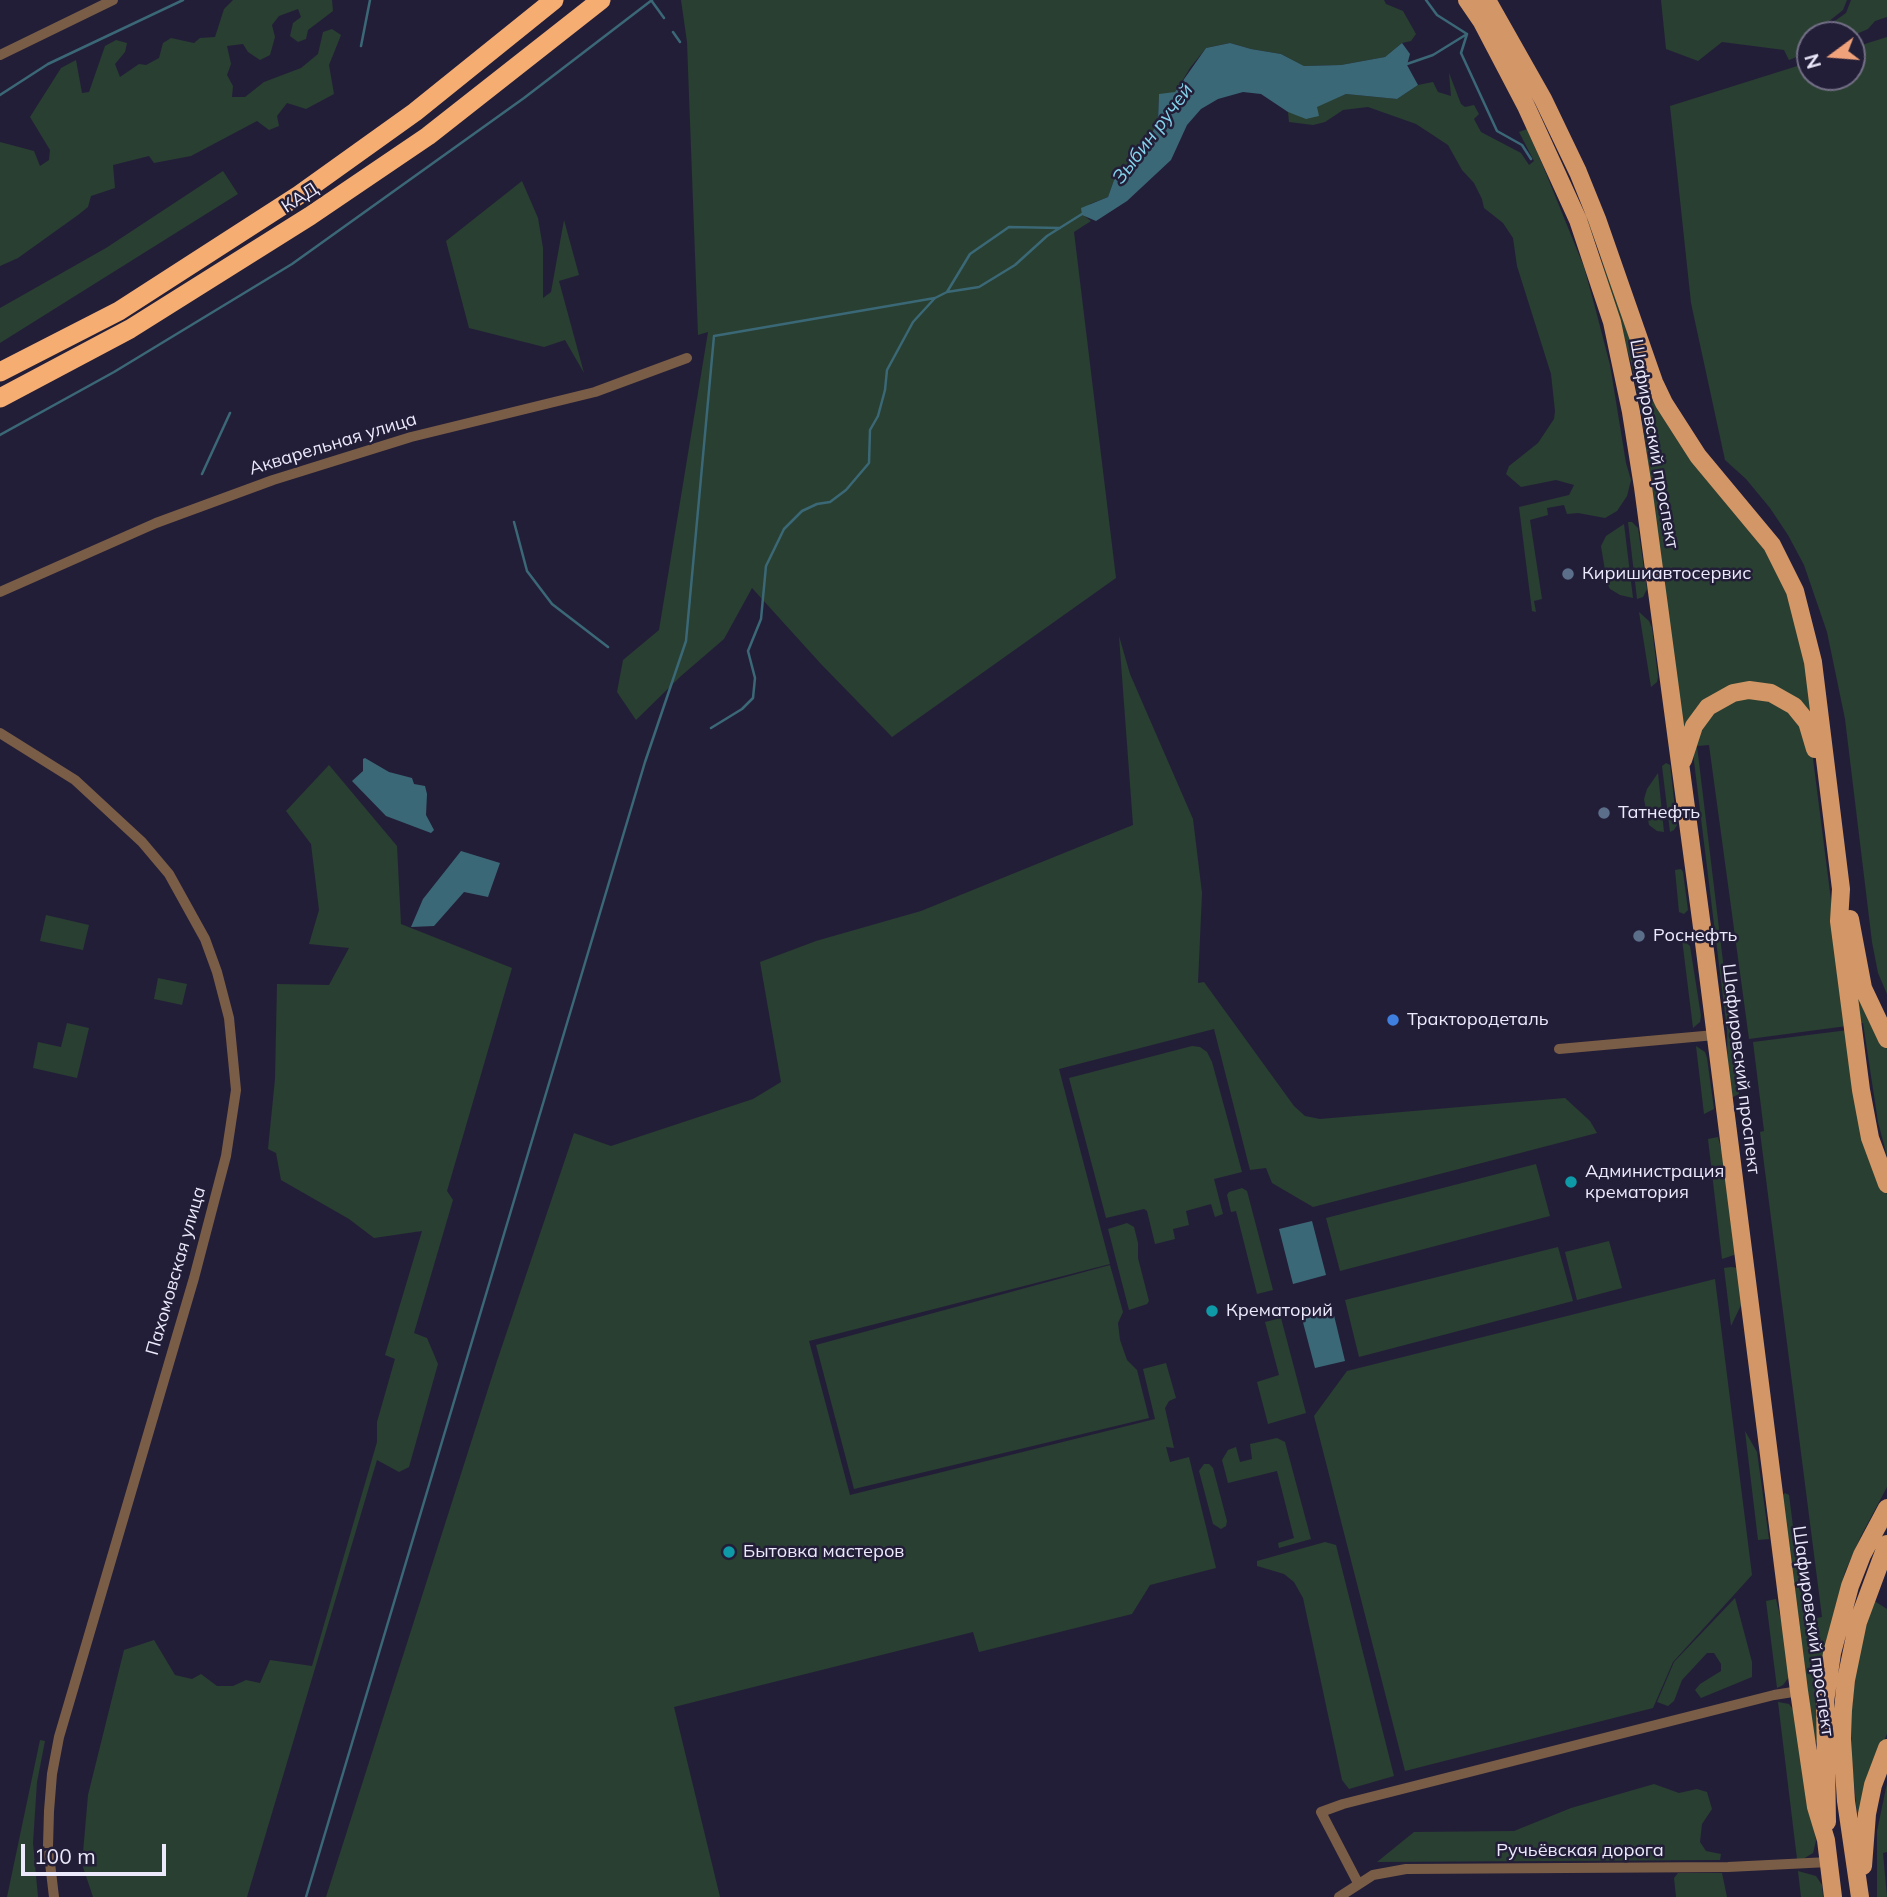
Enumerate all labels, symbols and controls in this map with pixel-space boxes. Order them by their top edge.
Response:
north arrow [1796,21,1866,91]
text: N [1799,51,1826,71]
water label: Зыбин ручей [1108,79,1198,189]
street label: КАД [278,178,322,218]
street label: Шафировский проспект [1625,338,1683,550]
street label: Акварельная улица [247,408,419,480]
place label: Киришиавтосервис [1582,563,1751,585]
marker: Киришиавтосервис [1560,566,1576,582]
place label: Татнефть [1618,802,1700,824]
marker: Татнефть [1596,805,1612,821]
place label: Роснефть [1653,925,1737,947]
marker: Роснефть [1631,928,1647,944]
street label: Шафировский проспект [1717,962,1765,1176]
place label: Трактородеталь [1407,1009,1549,1031]
marker: Трактородеталь [1385,1012,1401,1028]
place label: Администрация крематория [1585,1161,1724,1204]
marker: Администрация крематория [1563,1174,1579,1190]
street label: Пахомовская улица [142,1184,210,1358]
place label: Крематорий [1226,1300,1333,1322]
marker: Крематорий [1204,1303,1220,1319]
street label: Шафировский проспект [1788,1525,1838,1737]
place label: Бытовка мастеров [743,1541,904,1563]
marker: Бытовка мастеров [721,1544,737,1560]
scale bar [24,1830,170,1874]
street label: Ручьёвская дорога [1496,1840,1664,1862]
text: 100 m [34,1843,96,1869]

